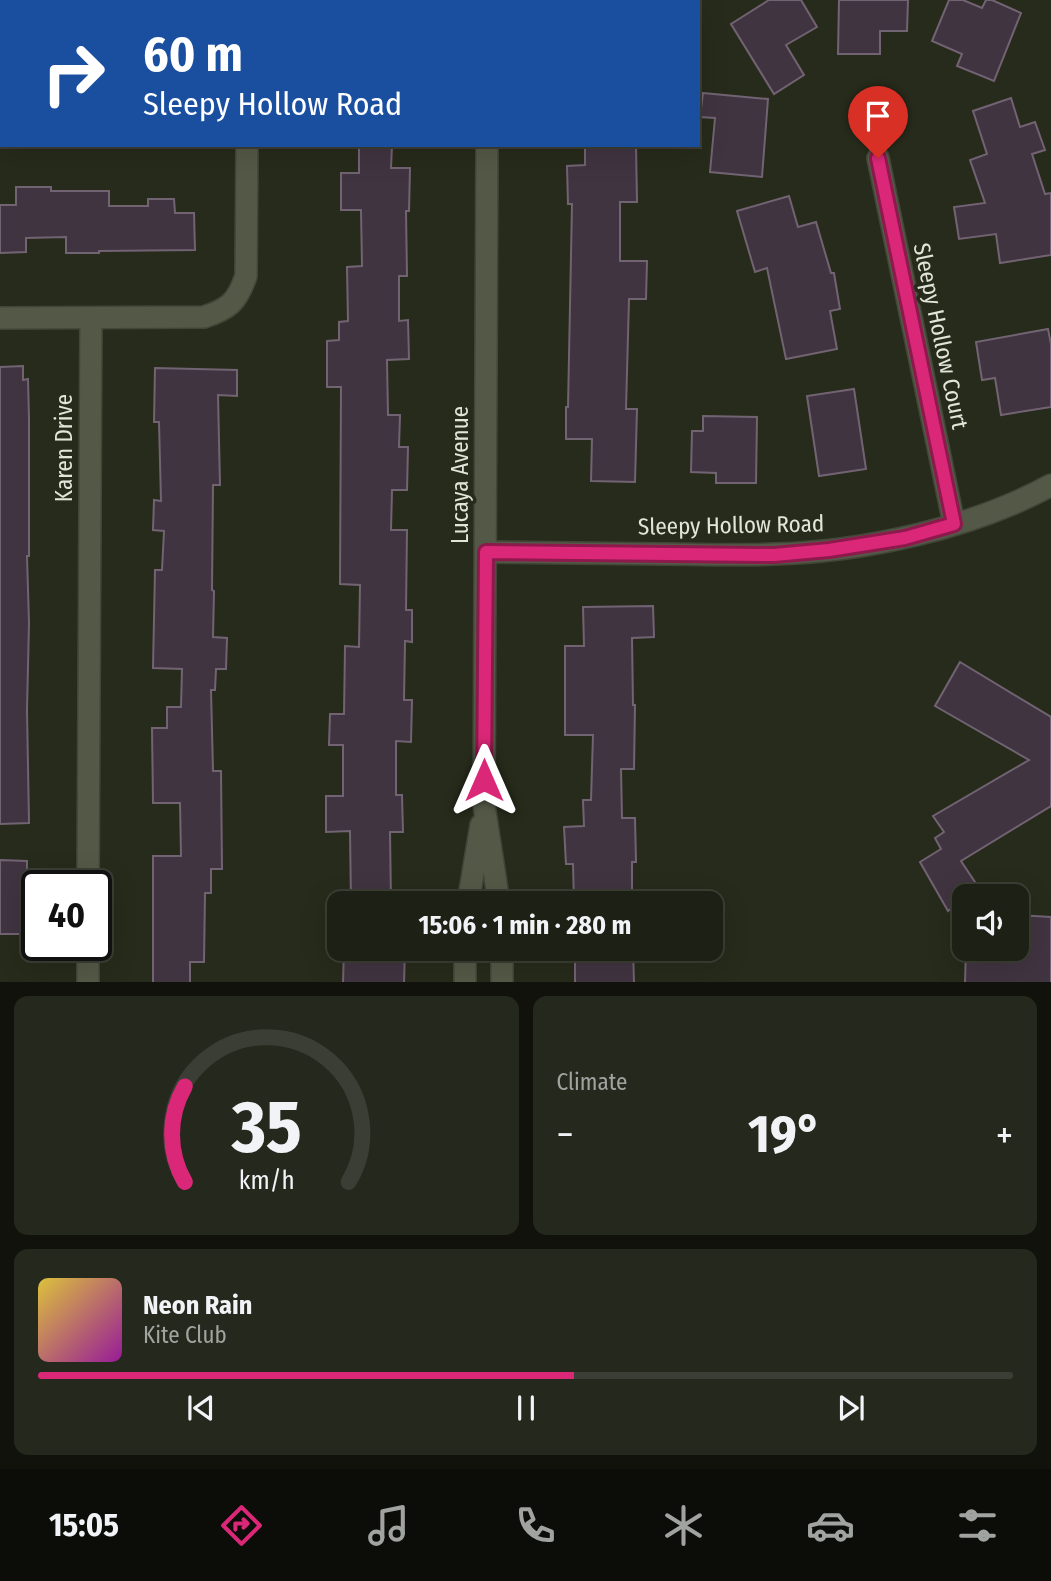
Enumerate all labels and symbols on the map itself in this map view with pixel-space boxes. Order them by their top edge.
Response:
pin [848,86,908,158]
street label: Sleepy Hollow Court [908,240,974,432]
street label: Karen Drive [50,394,78,502]
street label: Lucaya Avenue [446,406,474,544]
street label: Sleepy Hollow Road [638,509,824,541]
position arrow [447,743,521,817]
speed limit sign: 40 [21,870,112,961]

